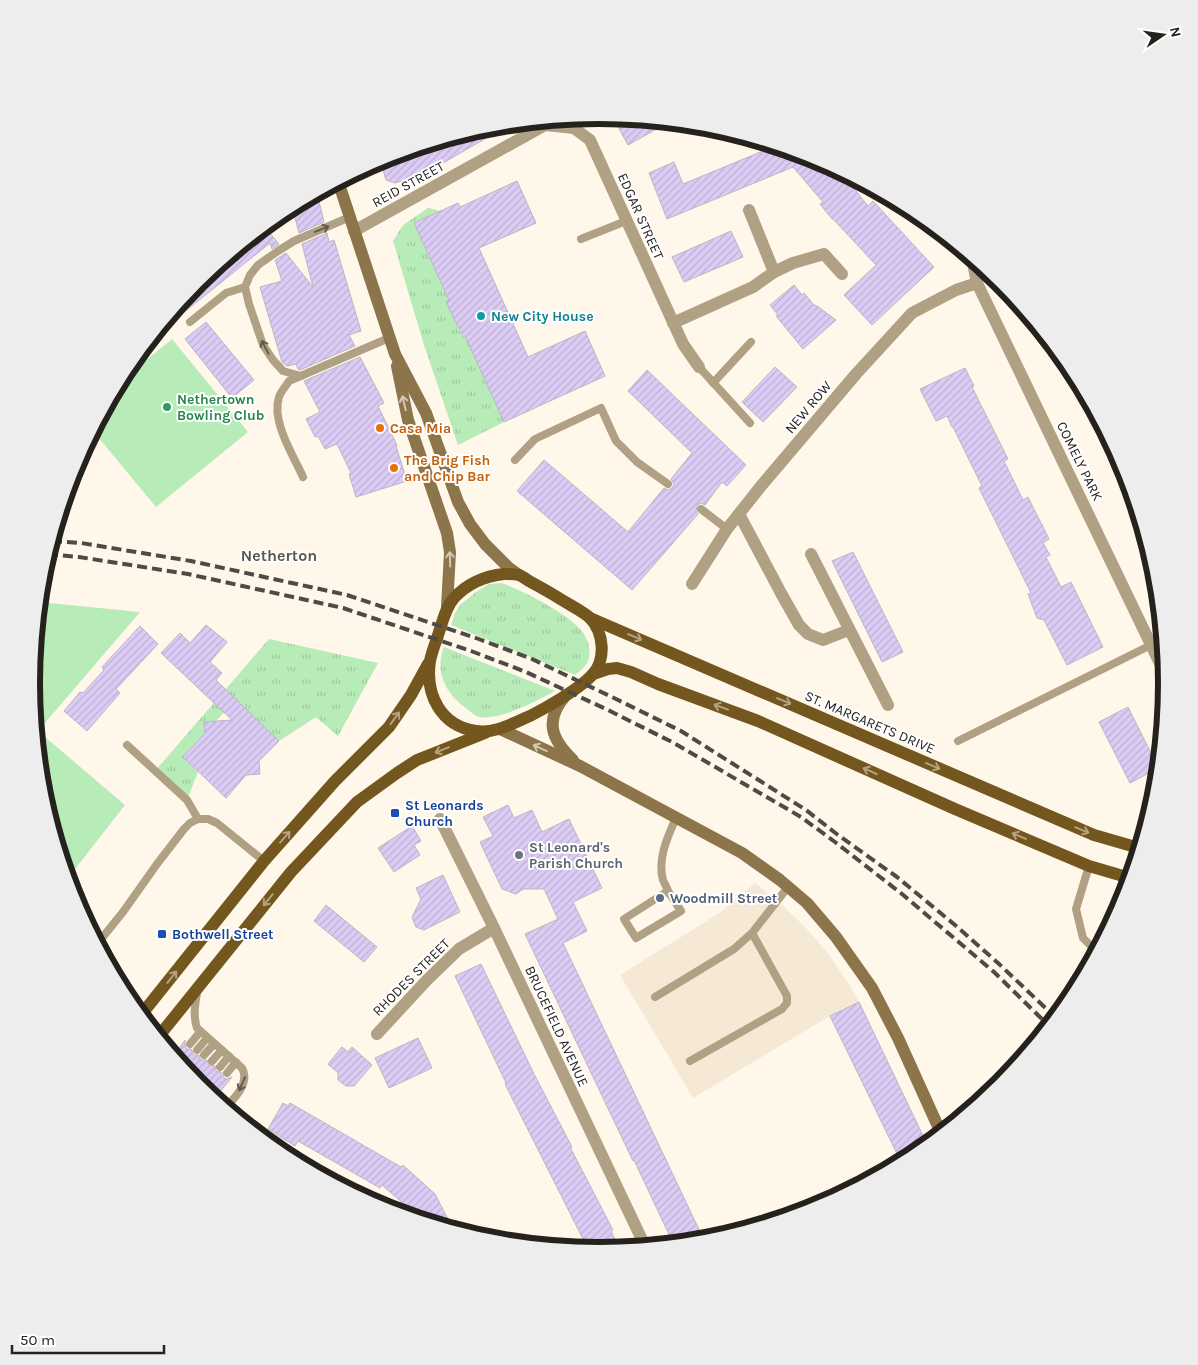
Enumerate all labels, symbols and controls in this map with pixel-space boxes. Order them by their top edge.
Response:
north arrow [1138,10,1188,60]
text: N [1166,25,1185,39]
street label: REID STREET [369,158,447,211]
street label: EDGAR STREET [614,170,667,262]
one-way arrow [314,224,329,234]
place label: New City House [491,308,594,325]
marker: New City House [475,310,487,322]
one-way arrow [260,339,270,354]
street label: NEW ROW [781,377,836,437]
place label: Nethertown Bowling Club [177,391,264,424]
one-way arrow [399,396,408,412]
marker: Nethertown Bowling Club [161,401,173,413]
street label: COMELY PARK [1053,419,1106,504]
place label: Casa Mia [390,420,451,437]
marker: Casa Mia [374,422,386,434]
place label: The Brig Fish and Chip Bar [404,452,491,485]
marker: The Brig Fish and Chip Bar [388,462,400,474]
district label: Netherton [241,546,317,565]
one-way arrow [445,551,455,567]
one-way arrow [627,633,642,642]
street label: ST. MARGARETS DRIVE [802,687,937,758]
one-way arrow [776,697,791,707]
one-way arrow [714,702,729,711]
one-way arrow [390,711,400,725]
one-way arrow [533,742,548,752]
one-way arrow [435,746,450,755]
one-way arrow [925,761,940,771]
one-way arrow [863,766,878,776]
place label: St Leonards Church [405,797,484,830]
marker: St Leonards Church [389,807,401,819]
one-way arrow [1074,826,1089,836]
one-way arrow [279,831,291,844]
one-way arrow [1012,831,1027,841]
place label: St Leonard's Parish Church [529,839,623,872]
marker: St Leonard's Parish Church [513,849,525,861]
place label: Woodmill Street [670,890,778,907]
marker: Woodmill Street [654,892,666,904]
one-way arrow [263,893,274,906]
place label: Bothwell Street [172,926,274,943]
marker: Bothwell Street [156,928,168,940]
street label: RHODES STREET [369,935,454,1020]
street label: BRUCEFIELD AVENUE [521,963,592,1089]
one-way arrow [166,971,177,984]
one-way arrow [236,1076,246,1091]
scale bar [12,1322,165,1354]
text: 50 m [20,1331,55,1349]

